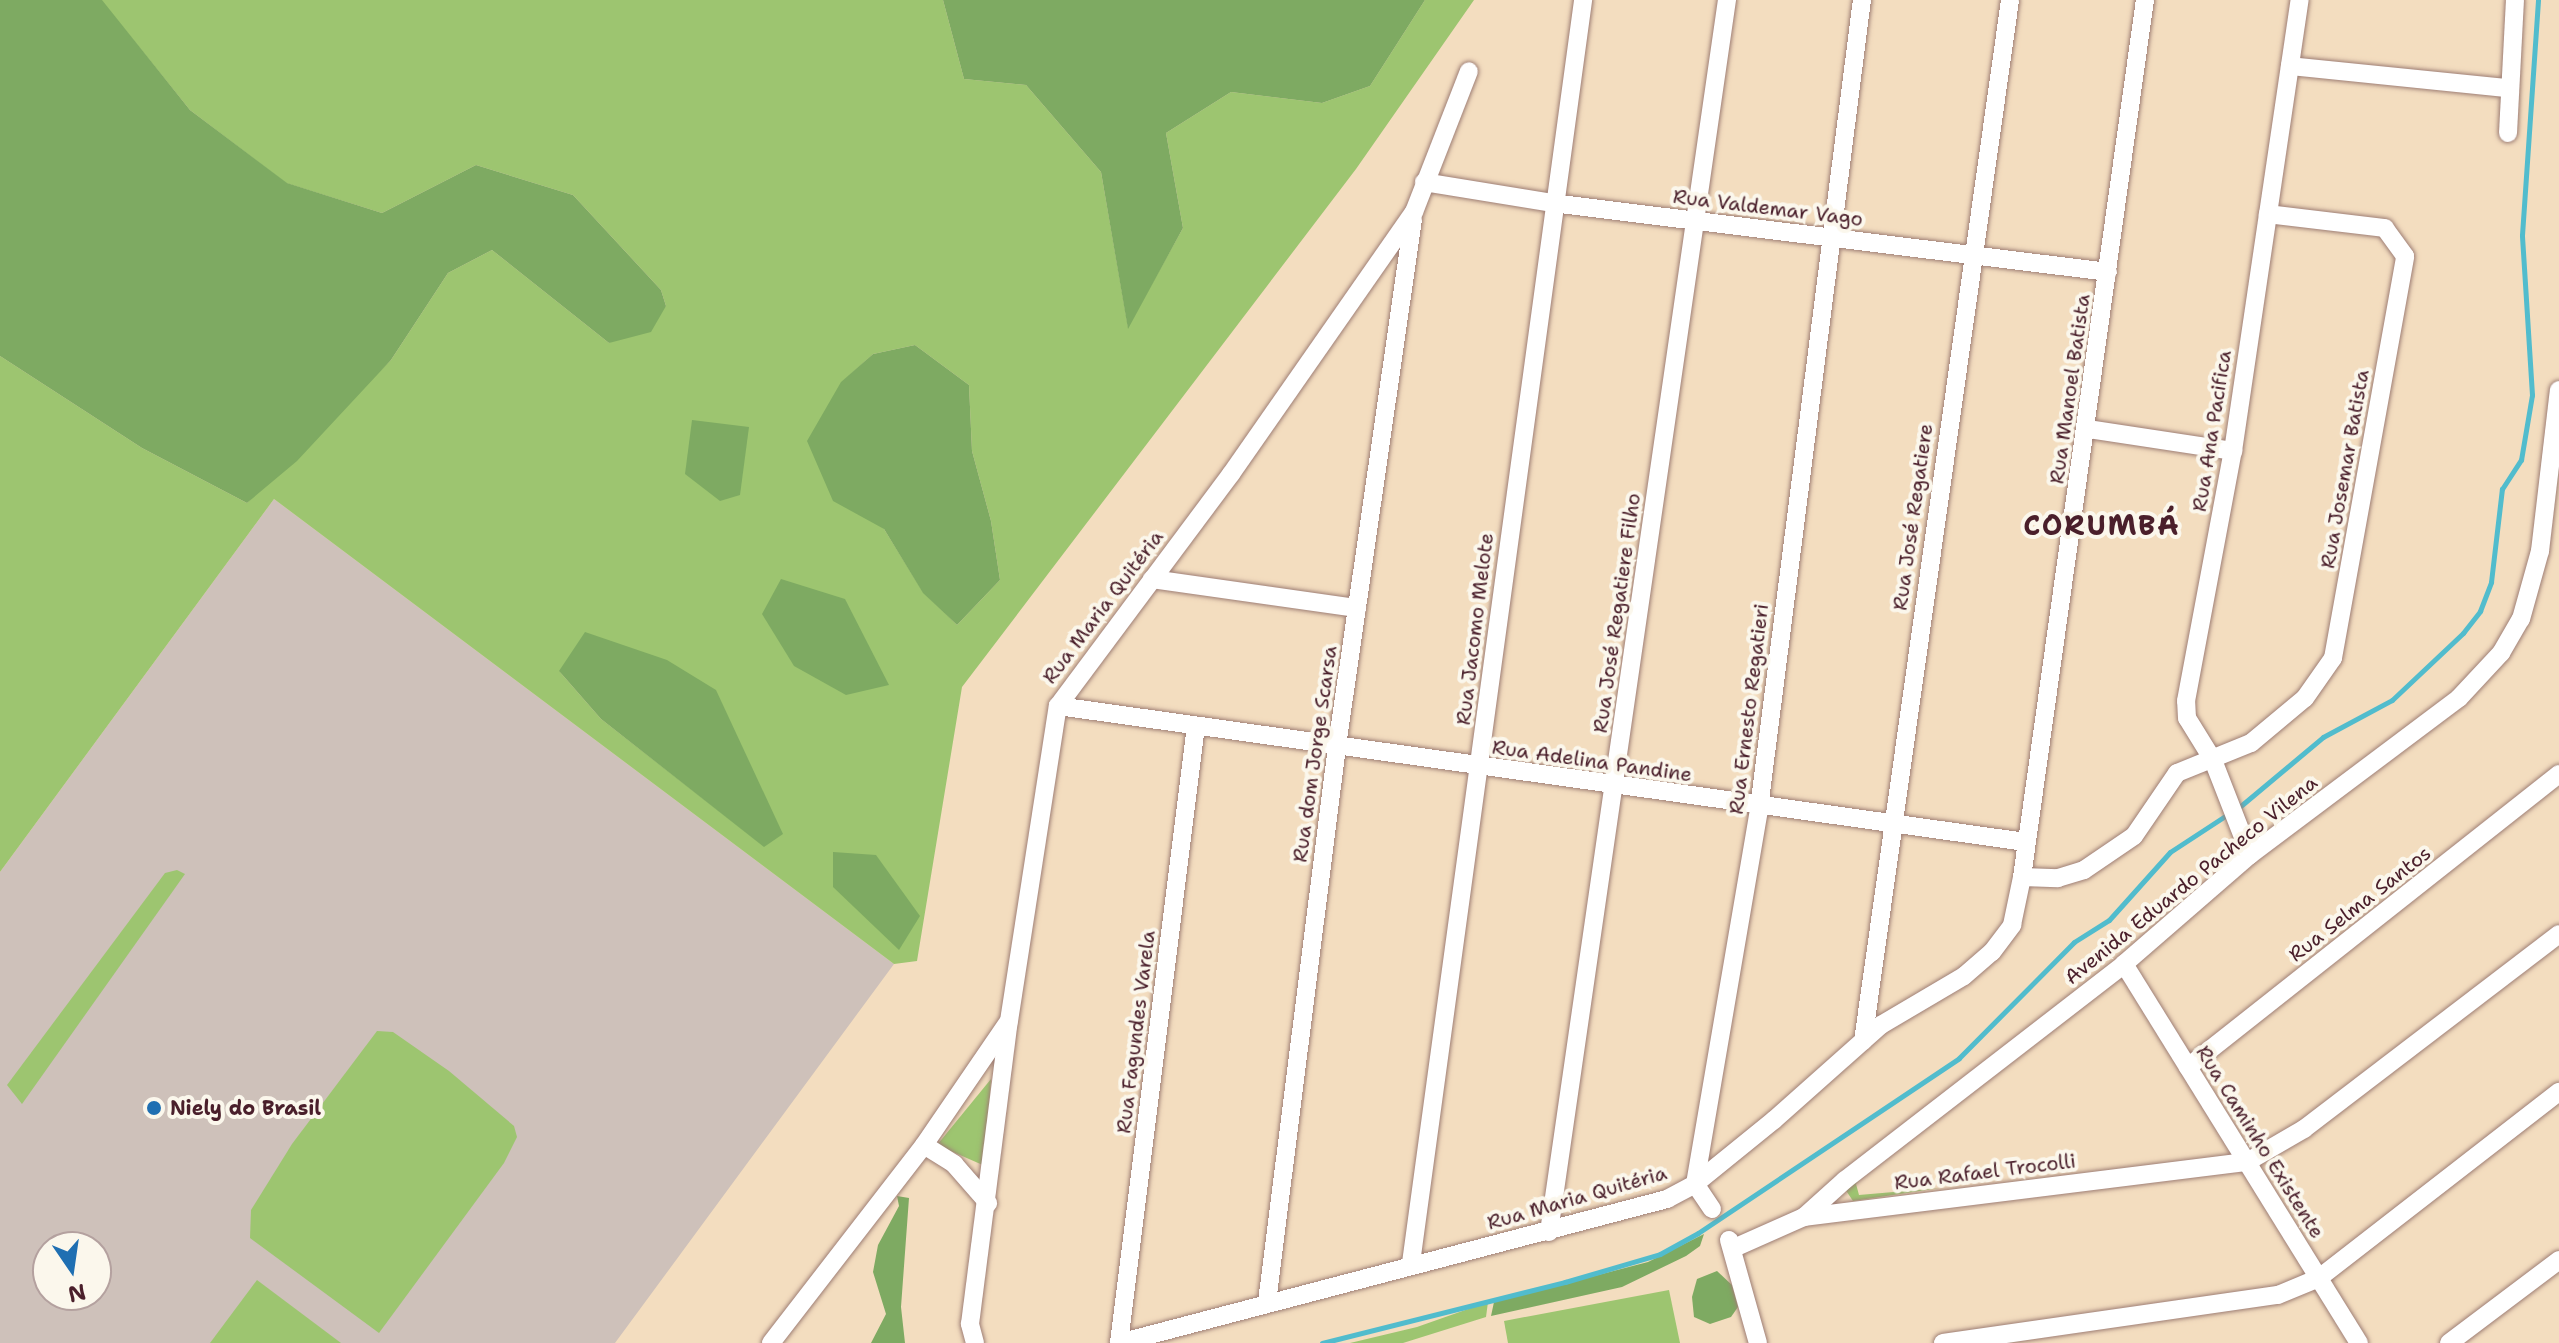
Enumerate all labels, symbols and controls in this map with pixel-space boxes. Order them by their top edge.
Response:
street label: Rua Valdemar Vago [1672,184,1864,232]
street label: Rua Manoel Batista [2045,293,2095,485]
street label: Rua Ana Pacifica [2187,349,2237,513]
street label: Rua Josemar Batista [2316,368,2374,570]
street label: Rua José Regatiere [1888,422,1938,612]
street label: Rua José Regatiere Filho [1588,492,1646,734]
district label: CORUMBÁ [2023,508,2181,542]
street label: Rua Maria Quitéria [1038,526,1168,688]
street label: Rua Jacomo Melote [1451,532,1499,726]
street label: Rua Ernesto Regatieri [1724,602,1774,816]
street label: Rua dom Jorge Scarsa [1288,644,1342,864]
street label: Rua Adelina Pandine [1491,735,1693,787]
street label: Avenida Eduardo Pacheco Vilena [2060,771,2322,989]
street label: Rua Selma Santos [2284,841,2436,967]
street label: Rua Fagundes Varela [1112,929,1160,1135]
street label: Rua Caminho Existente [2191,1041,2329,1243]
place label: Niely do Brasil [170,1096,321,1120]
marker: Niely do Brasil [145,1099,163,1117]
street label: Rua Rafael Trocolli [1893,1149,2077,1195]
street label: Rua Maria Quitéria [1484,1161,1670,1235]
north arrow [32,1231,112,1311]
text: N [65,1277,89,1309]

